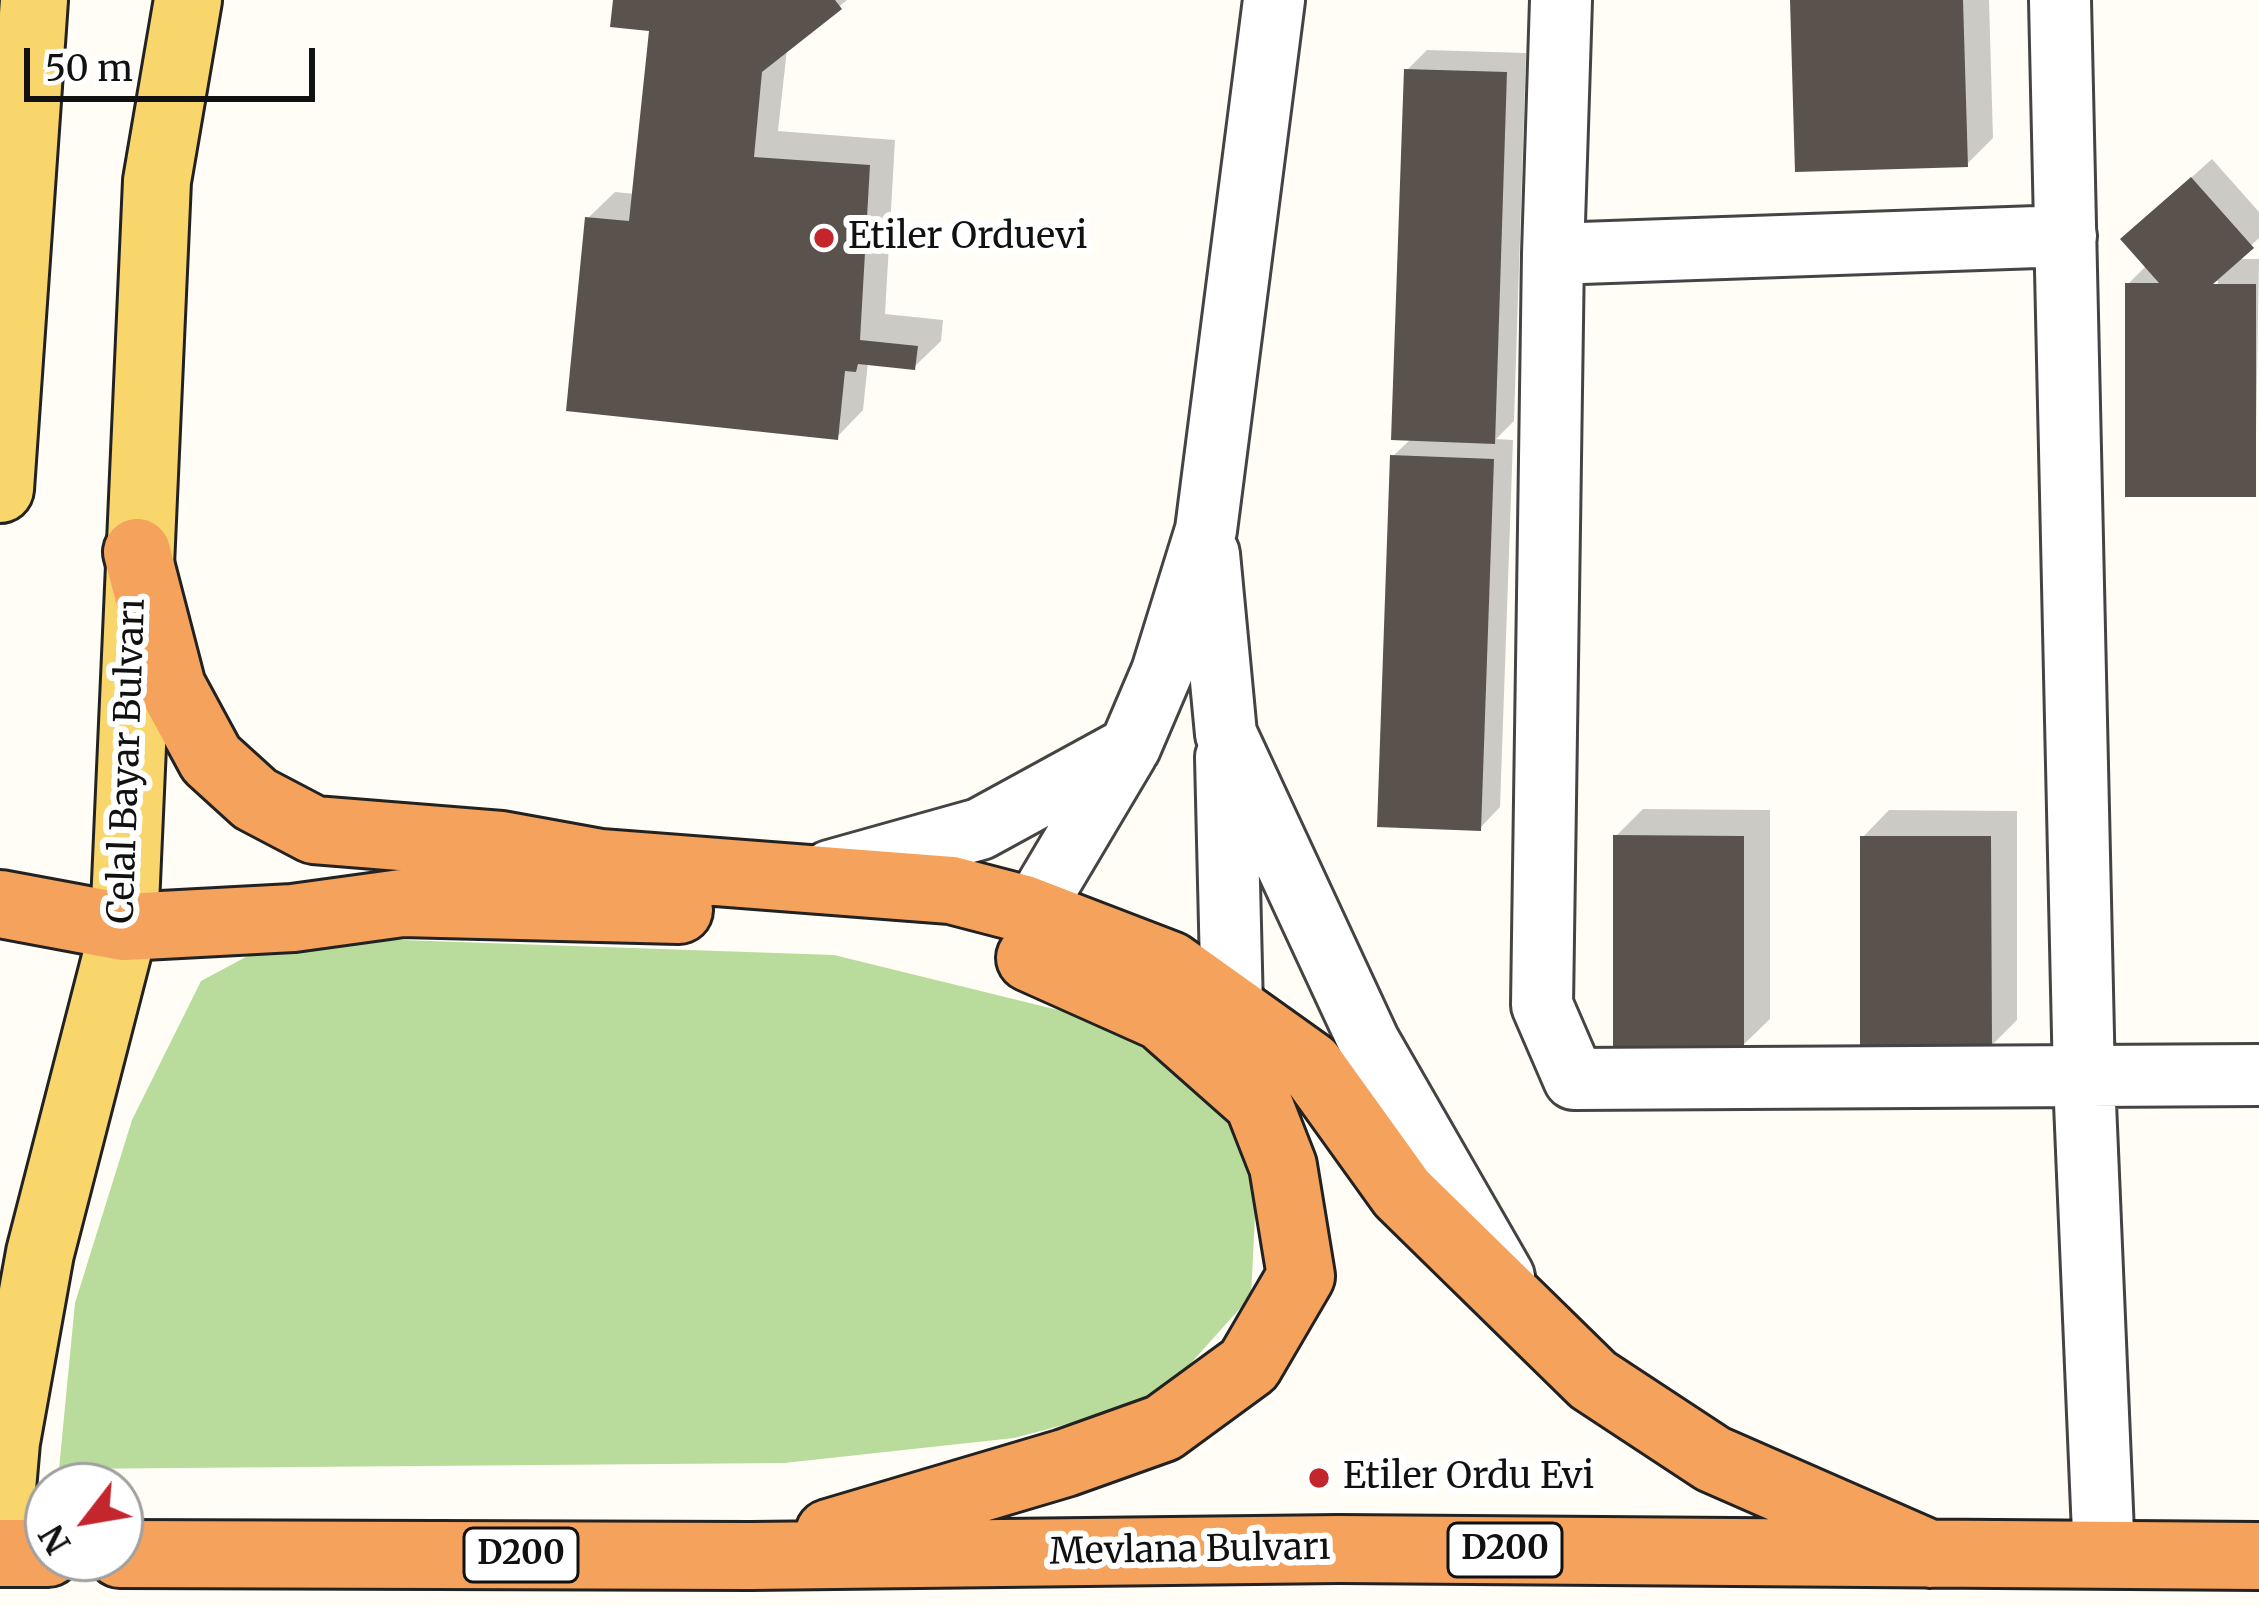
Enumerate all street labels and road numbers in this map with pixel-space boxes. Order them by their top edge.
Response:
street label: Celal Bayar Bulvarı [101,598,155,924]
road number: D200 [1448,1523,1562,1577]
street label: Mevlana Bulvarı [1049,1527,1331,1575]
road number: D200 [464,1528,578,1582]

